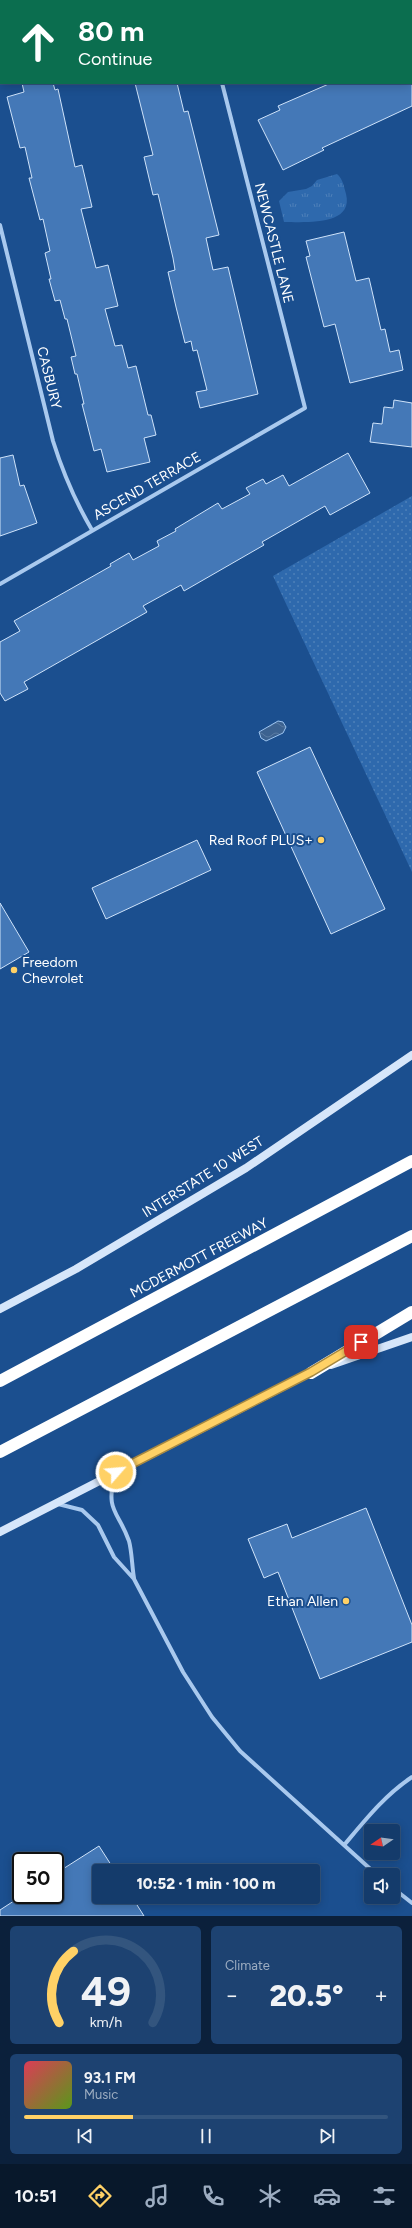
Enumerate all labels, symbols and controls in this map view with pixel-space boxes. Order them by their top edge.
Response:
text: 80 m [78,14,144,48]
icon: ahead [12,16,64,68]
text: Continue [78,48,152,70]
street label: NEWCASTLE LANE [251,181,297,305]
street label: CASBURY [33,345,65,412]
street label: ASCEND TERRACE [90,448,204,524]
place label: Red Roof PLUS+ [209,832,313,849]
marker: Red Roof PLUS+ [316,835,326,845]
place label: Freedom Chevrolet [22,954,84,987]
marker: Freedom Chevrolet [9,965,19,975]
street label: INTERSTATE 10 WEST [139,1133,267,1221]
street label: MCDERMOTT FREEWAY [127,1214,271,1302]
pin [344,1325,378,1359]
icon: arrive [350,1331,372,1353]
position arrow [95,1451,137,1493]
place label: Ethan Allen [267,1593,338,1610]
marker: Ethan Allen [341,1596,351,1606]
north arrow [364,1824,400,1860]
map controls [364,1824,400,1904]
speed limit sign: 50 [12,1852,64,1904]
button: sound [364,1868,400,1904]
text: 10:52 · 1 min · 100 m [136,1875,276,1893]
text: Climate [225,1958,270,1973]
text: 49 [80,1966,131,2016]
text: 20.5° [269,1977,344,2014]
text: − [225,1982,239,2009]
text: + [374,1982,388,2009]
text: km/h [89,2013,122,2031]
text: 93.1 FM [84,2069,136,2087]
text: Music [84,2087,118,2102]
icon: previous [74,2125,96,2147]
icon: pause [195,2125,217,2147]
icon: next [316,2125,338,2147]
icon: directions [86,2182,114,2210]
icon: music [143,2182,171,2210]
icon: phone [199,2182,227,2210]
icon: climate [256,2182,284,2210]
icon: car [313,2182,341,2210]
icon: filters [370,2182,398,2210]
text: 10:51 [14,2185,57,2207]

